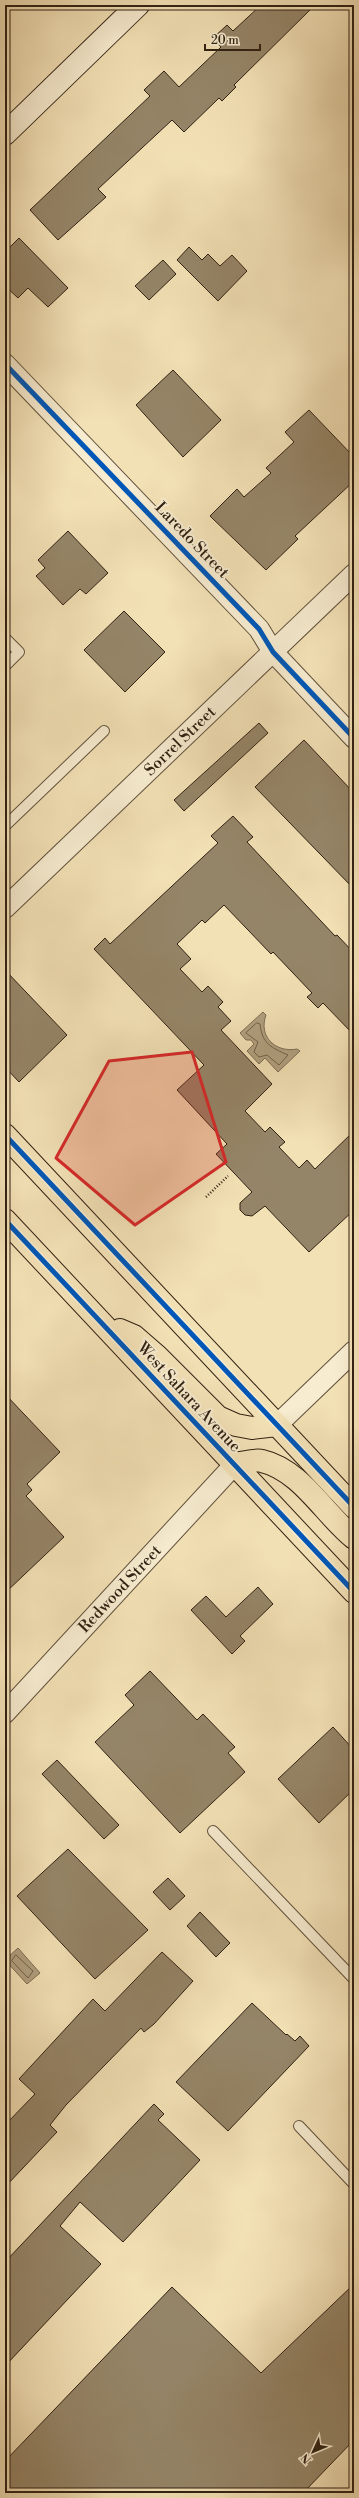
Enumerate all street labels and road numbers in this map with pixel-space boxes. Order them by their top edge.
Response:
street label: Laredo Street [151,498,234,583]
street label: Sorrel Street [140,702,220,780]
street label: West Sahara Avenue [132,1337,245,1456]
street label: Redwood Street [74,1541,166,1637]

